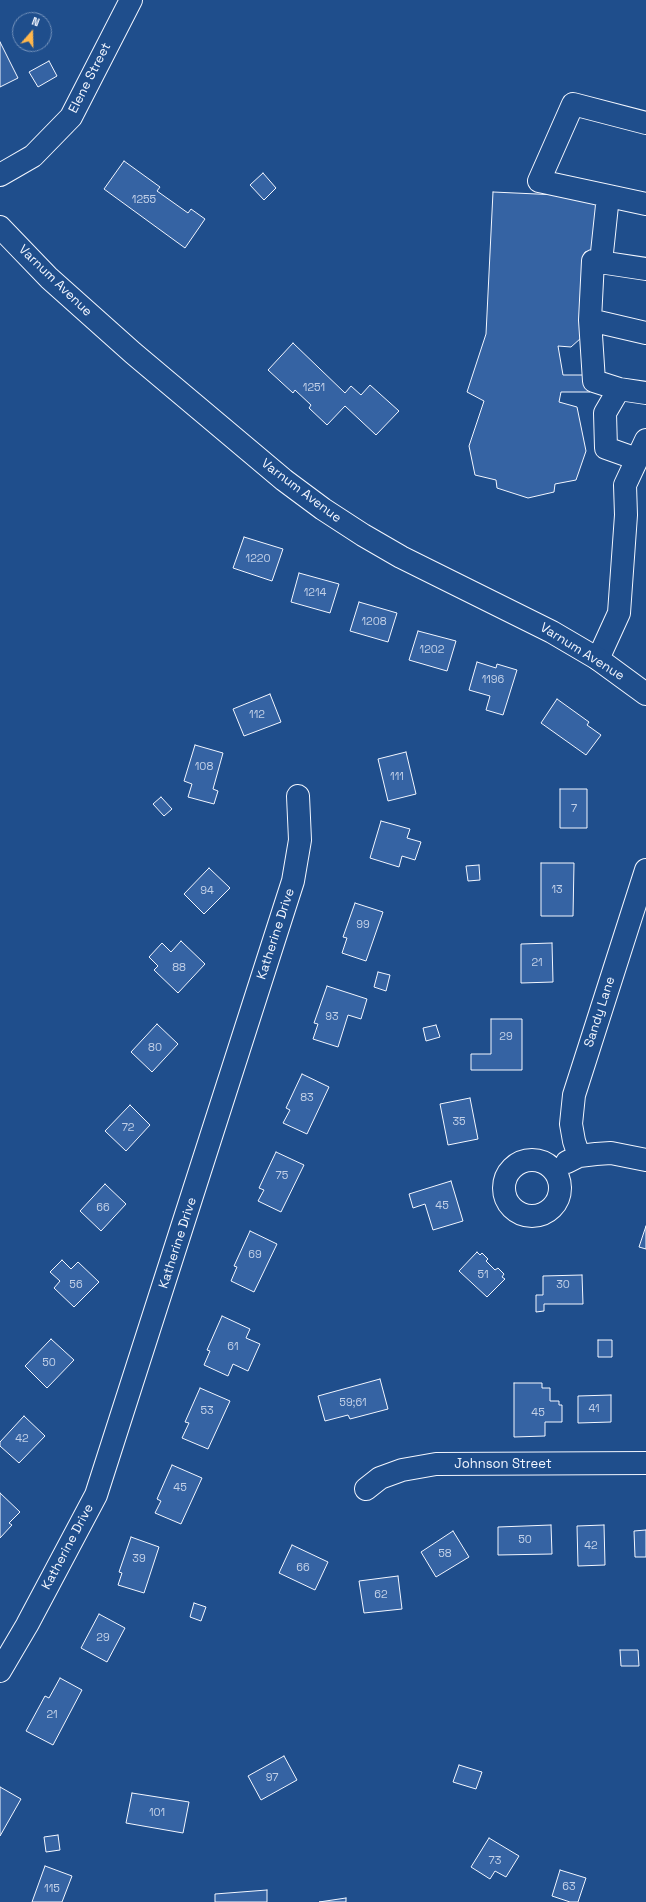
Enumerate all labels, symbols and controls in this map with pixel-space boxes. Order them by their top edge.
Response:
north arrow [12,12,52,52]
text: N [30,14,42,30]
street label: Elene Street [66,40,114,116]
house number: 1255 [132,193,156,207]
street label: Varnum Avenue [15,242,95,320]
house number: 1251 [303,381,325,395]
street label: Varnum Avenue [258,456,344,526]
house number: 1220 [246,552,270,566]
house number: 1214 [304,586,326,600]
house number: 1208 [361,615,387,629]
street label: Varnum Avenue [537,620,627,684]
house number: 1202 [420,643,444,657]
house number: 1196 [482,673,504,687]
house number: 112 [249,708,265,722]
house number: 108 [195,760,213,774]
house number: 111 [390,770,404,784]
house number: 7 [571,802,577,816]
house number: 13 [551,883,563,897]
house number: 94 [200,884,214,898]
street label: Katherine Drive [254,886,298,982]
house number: 99 [356,918,370,932]
house number: 21 [531,956,543,970]
house number: 88 [172,961,186,975]
street label: Sandy Lane [581,975,619,1049]
house number: 93 [325,1010,339,1024]
house number: 29 [499,1030,513,1044]
house number: 80 [148,1041,162,1055]
house number: 83 [300,1091,314,1105]
house number: 35 [452,1115,466,1129]
house number: 72 [122,1121,134,1135]
house number: 75 [276,1169,288,1183]
street label: Katherine Drive [156,1195,200,1291]
house number: 45 [435,1199,449,1213]
house number: 66 [96,1201,110,1215]
house number: 69 [248,1248,262,1262]
house number: 51 [477,1268,489,1282]
house number: 56 [69,1278,83,1292]
house number: 30 [556,1278,570,1292]
house number: 61 [227,1340,239,1354]
house number: 50 [42,1356,56,1370]
house number: 59;61 [339,1396,367,1410]
house number: 41 [588,1402,600,1416]
house number: 53 [200,1404,214,1418]
house number: 45 [531,1406,545,1420]
house number: 42 [15,1432,29,1446]
street label: Johnson Street [454,1456,552,1472]
house number: 45 [173,1481,187,1495]
street label: Katherine Drive [39,1501,97,1593]
house number: 50 [518,1533,532,1547]
house number: 42 [584,1539,598,1553]
house number: 58 [438,1547,452,1561]
house number: 39 [132,1552,146,1566]
house number: 66 [296,1561,310,1575]
house number: 62 [374,1588,388,1602]
house number: 29 [96,1631,110,1645]
house number: 21 [46,1708,58,1722]
house number: 97 [266,1771,278,1785]
house number: 101 [149,1806,165,1820]
house number: 73 [489,1854,501,1868]
house number: 63 [562,1880,576,1894]
house number: 115 [44,1882,60,1896]

